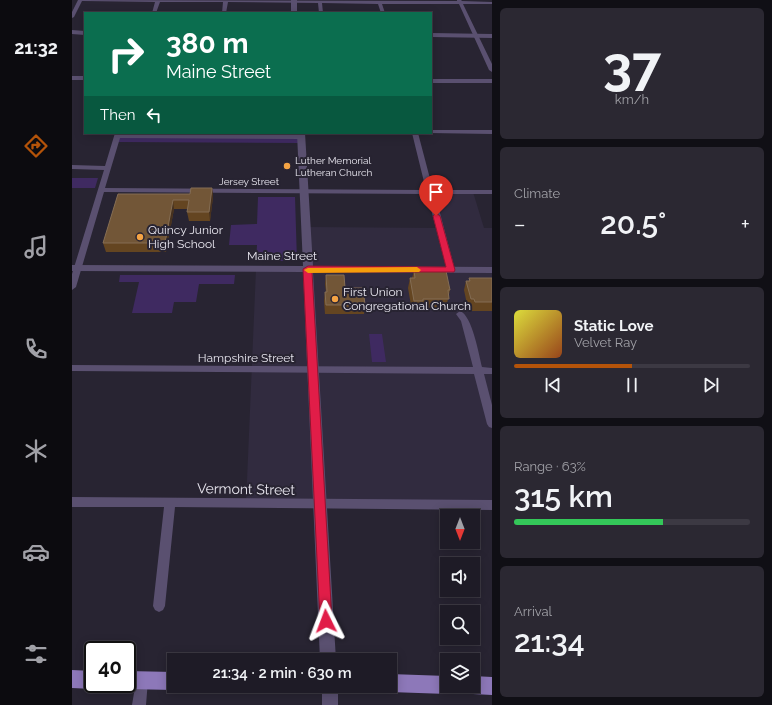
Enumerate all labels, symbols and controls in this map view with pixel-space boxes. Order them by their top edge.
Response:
text: 380 m [166,27,249,60]
icon: right [100,28,152,80]
text: 37 [603,35,661,96]
text: 21:32 [14,37,58,58]
text: Maine Street [166,61,271,82]
text: km/h [615,92,649,107]
icon: left [143,104,165,126]
text: Then [100,106,135,124]
icon: directions [22,132,50,160]
place label: Luther Memorial Lutheran Church [295,155,373,178]
marker: Luther Memorial Lutheran Church [282,161,292,171]
pin [419,175,453,216]
street label: Jersey Street [219,176,280,187]
icon: arrive [425,181,447,203]
text: Climate [514,186,560,201]
text: 20.5° [600,206,666,241]
text: − [514,211,526,237]
text: + [741,211,750,237]
place label: Quincy Junior High School [148,223,224,251]
marker: Quincy Junior High School [135,232,145,242]
icon: music [22,233,50,261]
street label: Maine Street [247,249,317,263]
place label: First Union Congregational Church [343,285,471,313]
marker: First Union Congregational Church [330,294,340,304]
text: Static Love [574,317,653,335]
icon: phone [22,335,50,363]
text: Velvet Ray [574,335,637,350]
street label: Hampshire Street [198,351,294,365]
icon: previous [542,374,564,396]
icon: pause [621,374,643,396]
icon: next [700,374,722,396]
icon: climate [22,437,50,465]
text: Range · 63% [514,459,586,474]
text: 315 km [514,479,613,514]
street label: Vermont Street [197,480,295,498]
north arrow [440,509,480,549]
map controls [440,509,480,693]
icon: car [22,538,50,566]
button: sound [440,557,480,597]
position arrow [305,600,347,642]
text: Arrival [514,604,552,619]
button: search [440,605,480,645]
text: 21:34 [514,624,585,659]
icon: filters [22,640,50,668]
speed limit sign: 40 [84,641,136,693]
button: layers [440,653,480,693]
text: 21:34 · 2 min · 630 m [212,664,352,682]

